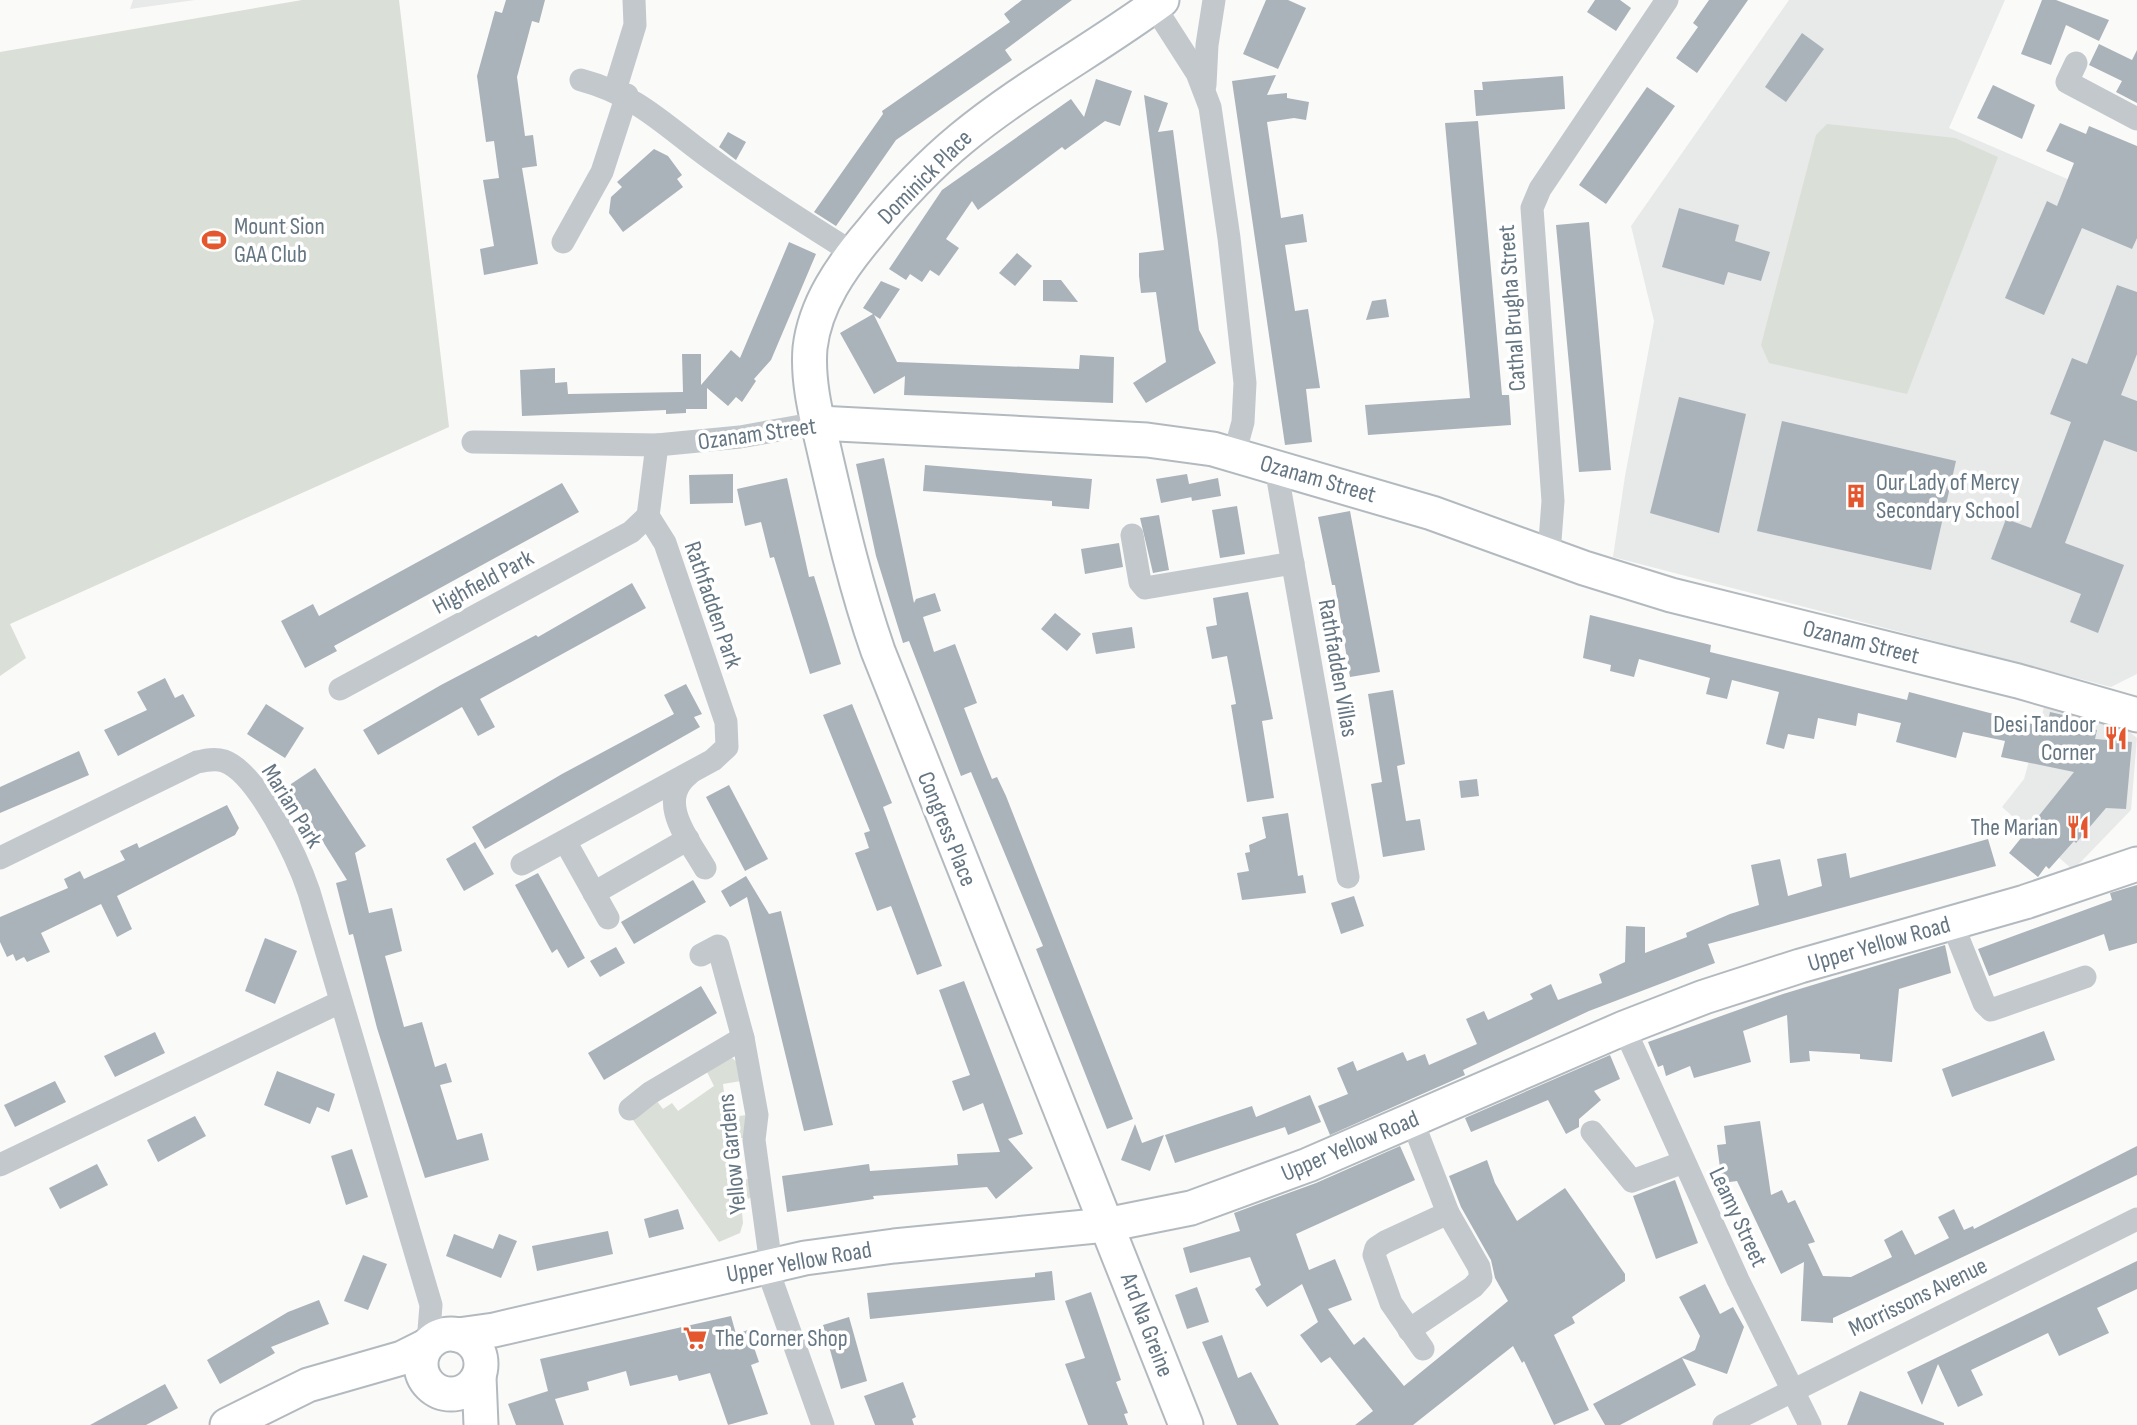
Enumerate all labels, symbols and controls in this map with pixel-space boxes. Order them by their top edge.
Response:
street label: Dominick Place [872,124,978,230]
place label: Mount Sion GAA Club [234,212,325,269]
street label: Cathal Brugha Street [1492,224,1532,392]
sports icon: Mount Sion GAA Club [200,226,228,254]
street label: Ozanam Street [696,411,818,457]
street label: Ozanam Street [1257,449,1379,509]
place label: Our Lady of Mercy Secondary School [1876,468,2020,525]
building icon: Our Lady of Mercy Secondary School [1842,482,1870,510]
street label: Rathfadden Park [678,538,748,672]
street label: Highfield Park [428,543,538,621]
street label: Rathfadden Villas [1312,597,1364,739]
street label: Ozanam Street [1800,614,1922,670]
place label: Desi Tandoor Corner [1993,710,2096,767]
restaurant icon: Desi Tandoor Corner [2102,724,2130,752]
street label: Marian Park [255,759,329,853]
street label: Congress Place [911,767,983,891]
place label: The Marian [1970,813,2058,842]
restaurant icon: The Marian [2064,813,2092,841]
street label: Upper Yellow Road [1805,910,1953,978]
street label: Yellow Gardens [711,1092,753,1216]
street label: Upper Yellow Road [1277,1104,1423,1188]
street label: Leamy Street [1702,1163,1774,1271]
street label: Upper Yellow Road [724,1235,874,1289]
street label: Morrissons Avenue [1844,1251,1992,1343]
street label: Ard Na Greine [1114,1268,1180,1381]
supermarket icon: The Corner Shop [681,1324,709,1352]
place label: The Corner Shop [715,1324,848,1353]

